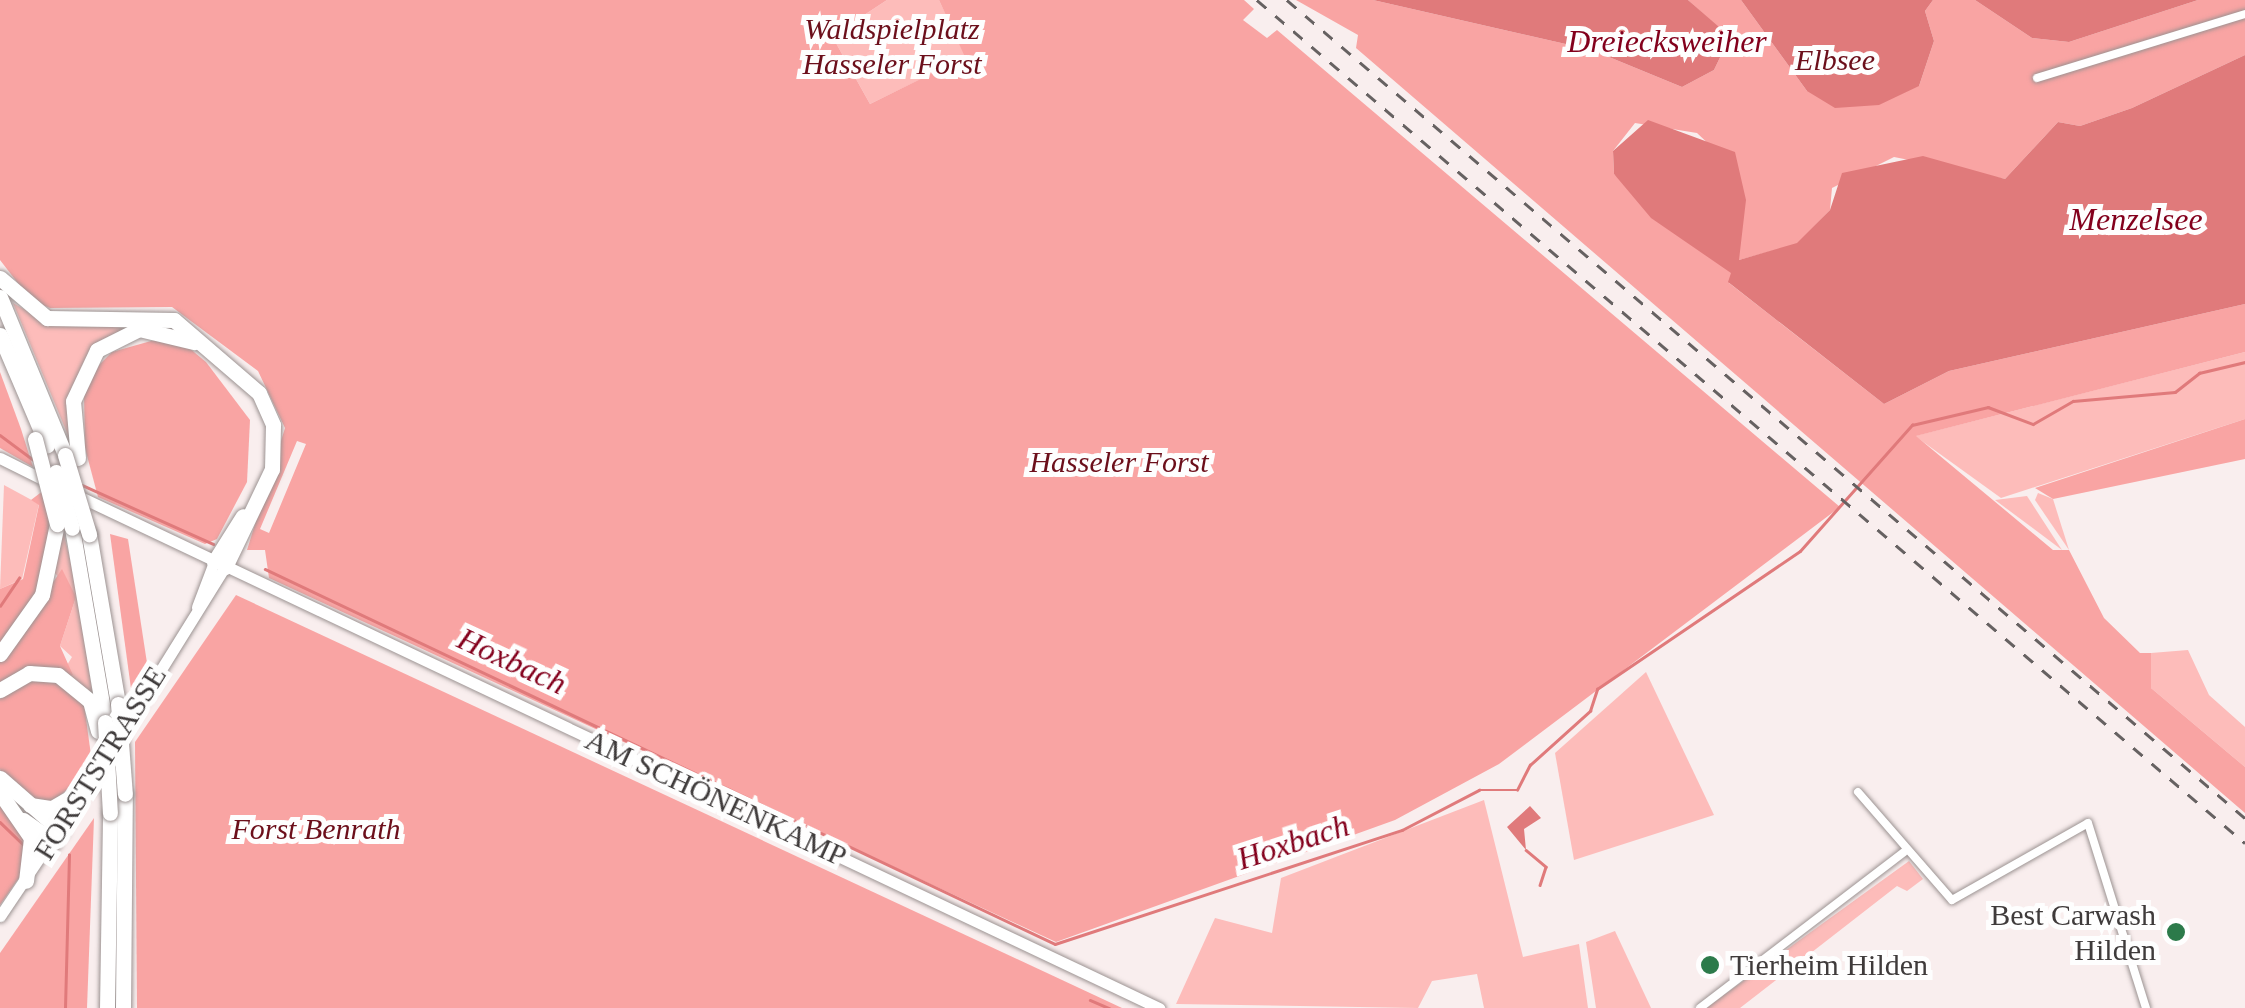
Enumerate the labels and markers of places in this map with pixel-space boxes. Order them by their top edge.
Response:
place label: Best Carwash Hilden [1990,897,2156,968]
marker: Best Carwash Hilden [2165,921,2187,943]
place label: Tierheim Hilden [1730,947,1928,983]
marker: Tierheim Hilden [1699,954,1721,976]

